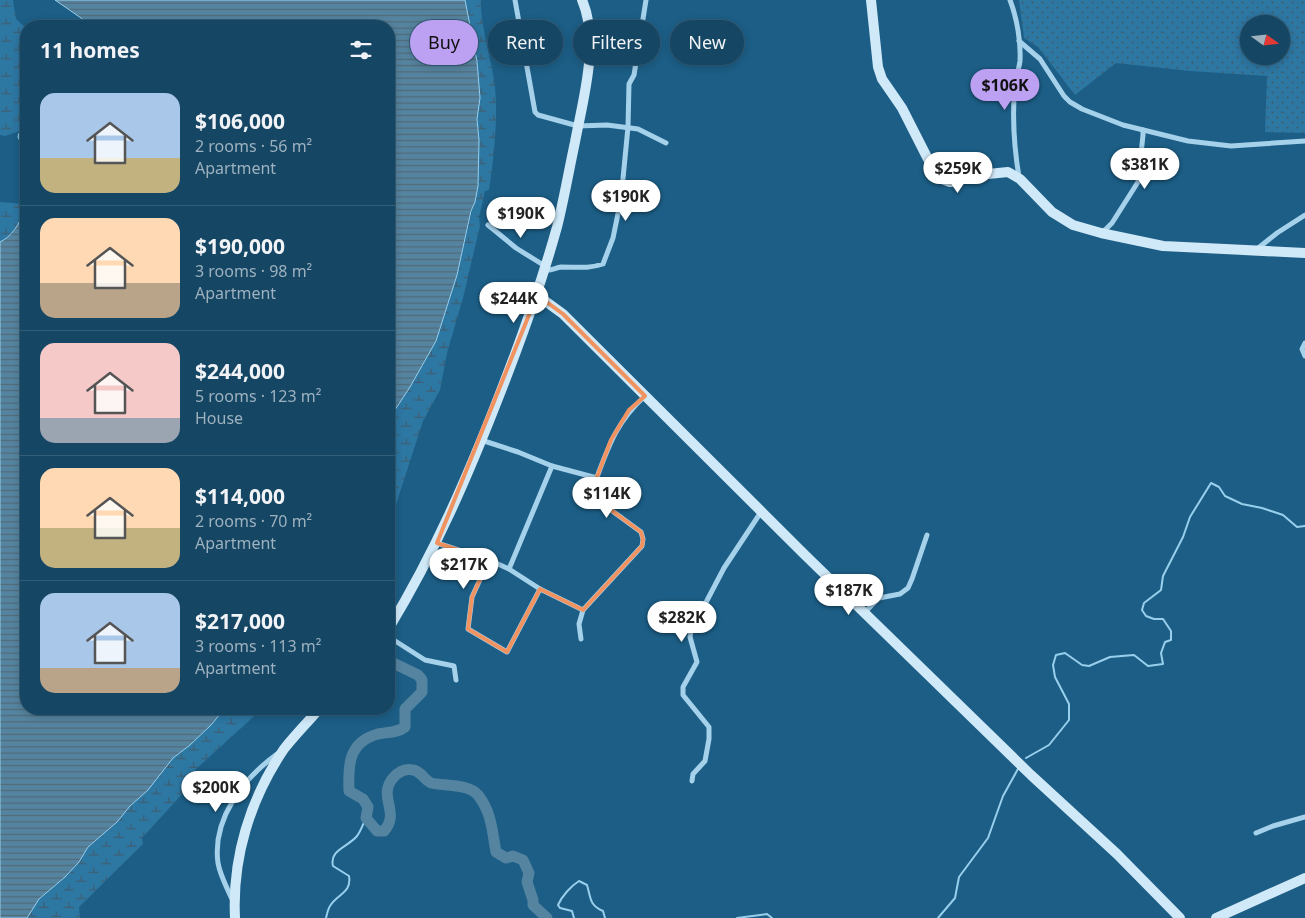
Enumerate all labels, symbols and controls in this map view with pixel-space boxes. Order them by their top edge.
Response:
north arrow [1240,15,1290,65]
map controls [1240,15,1290,65]
chip: Buy [410,20,478,65]
chip: Rent [488,20,563,65]
chip: Filters [573,20,660,65]
chip: New [670,20,744,65]
text: 11 homes [40,36,140,64]
icon: filters [347,36,375,64]
pin: $106K [970,68,1040,111]
text: $106K [981,74,1029,96]
text: $106,000 [195,107,285,135]
icon: home [80,113,140,173]
text: 2 rooms · 56 m² [195,135,312,157]
pin: $381K [1110,148,1180,190]
pin: $259K [923,152,993,194]
text: $381K [1121,153,1169,175]
text: Apartment [195,157,276,179]
text: $259K [934,157,982,179]
pin: $190K [591,180,661,222]
text: $190K [602,185,650,207]
pin: $190K [486,196,556,239]
text: $190K [497,202,545,224]
text: $190,000 [195,232,285,260]
icon: home [80,238,140,298]
text: 3 rooms · 98 m² [195,260,312,282]
text: Apartment [195,282,276,304]
pin: $244K [479,282,549,324]
text: $244K [490,287,538,309]
text: $244,000 [195,357,285,385]
icon: home [80,363,140,423]
text: 5 rooms · 123 m² [195,385,321,407]
text: House [195,407,243,429]
pin: $114K [572,476,642,519]
text: $114,000 [195,482,285,510]
text: $114K [583,482,631,504]
icon: home [80,488,140,548]
text: 2 rooms · 70 m² [195,510,312,532]
text: Apartment [195,532,276,554]
pin: $217K [429,548,499,590]
text: $217K [440,553,488,575]
pin: $187K [814,574,884,616]
text: $187K [825,579,873,601]
pin: $282K [647,600,717,643]
text: $282K [658,606,706,628]
text: $217,000 [195,607,285,635]
icon: home [80,613,140,673]
text: 3 rooms · 113 m² [195,635,321,657]
text: Apartment [195,657,276,679]
pin: $200K [181,770,251,813]
text: $200K [192,776,240,798]

